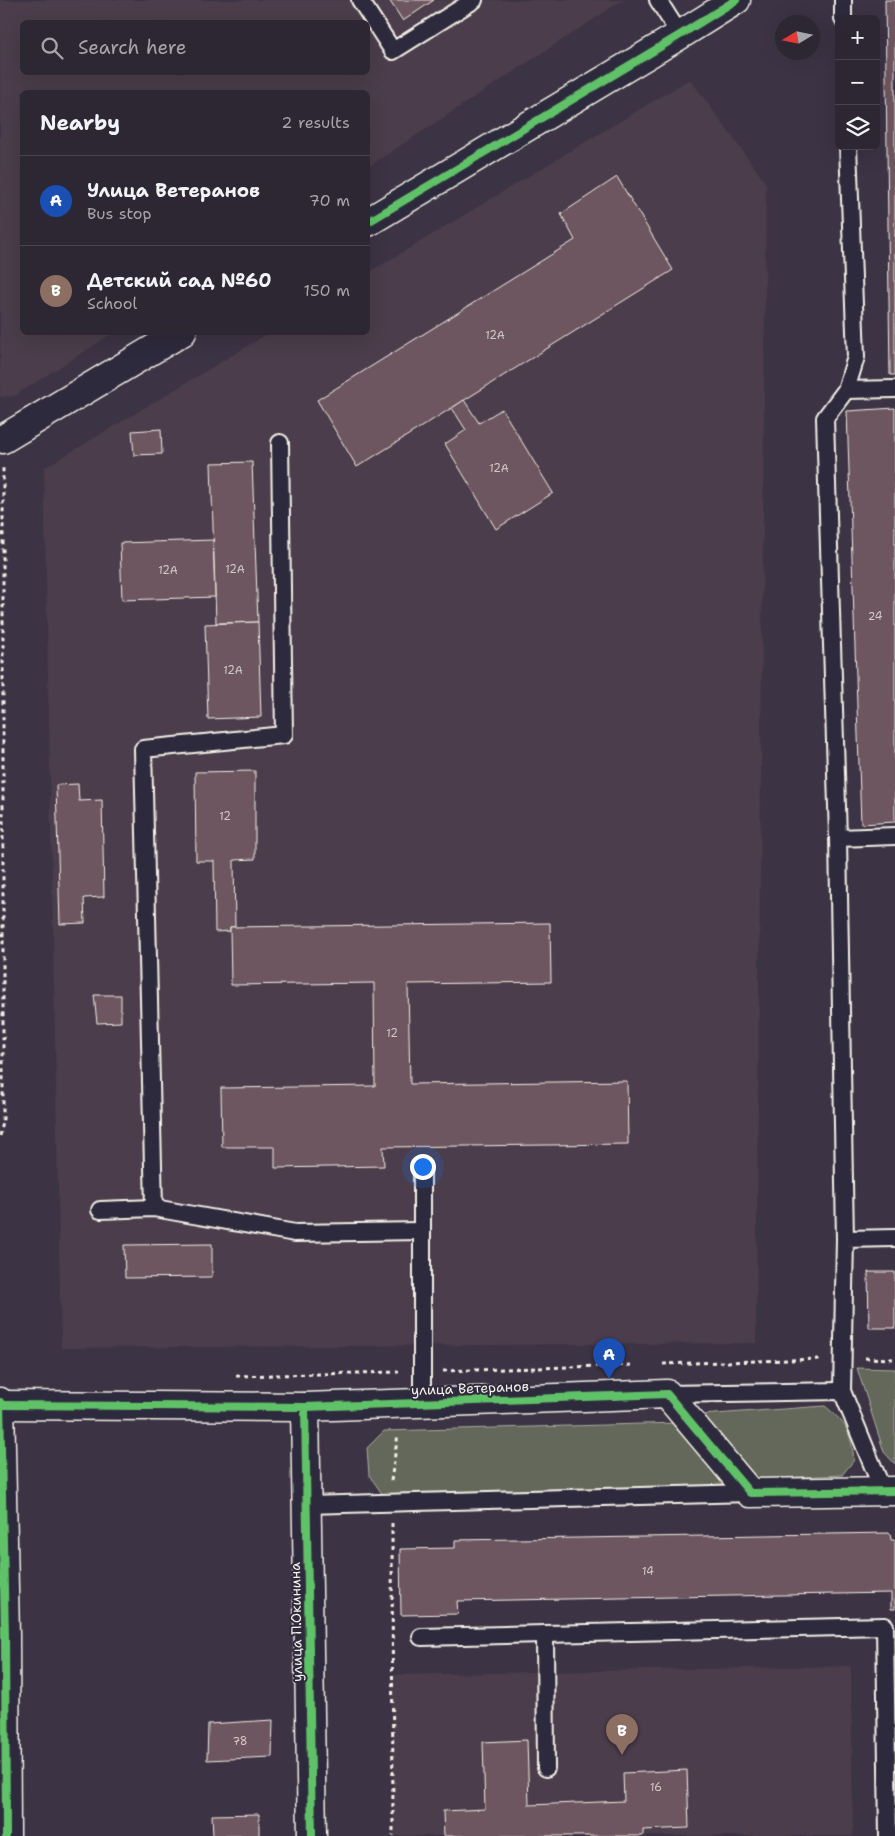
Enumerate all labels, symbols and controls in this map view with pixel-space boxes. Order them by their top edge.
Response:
north arrow [775,15,820,60]
map controls [835,15,880,150]
button: + [835,15,880,60]
search box [20,20,370,75]
icon: search [38,34,66,62]
text: Search here [78,35,187,60]
button: − [835,60,880,105]
button: layers [835,105,880,150]
text: Nearby [40,109,120,137]
text: 2 results [281,112,350,133]
text: Улица Ветеранов [87,178,260,203]
text: A [50,190,62,211]
text: 70 m [309,190,350,211]
text: Bus stop [87,203,152,224]
text: Детский сад №60 [87,268,272,293]
text: B [51,280,61,301]
text: 150 m [303,280,350,301]
text: School [87,293,137,314]
house number: 12А [485,328,505,343]
house number: 12А [489,461,509,476]
house number: 12А [225,562,245,577]
house number: 12А [158,563,178,578]
house number: 24 [868,609,883,624]
house number: 12А [223,663,243,678]
house number: 12 [219,809,231,824]
house number: 12 [386,1026,398,1041]
your location [410,1154,436,1180]
pin: A [593,1338,625,1379]
street label: улица Ветеранов [411,1377,529,1399]
street label: улица П.Окинина [286,1562,306,1682]
house number: 14 [642,1564,654,1579]
pin: B [606,1714,638,1755]
house number: 78 [233,1734,247,1749]
house number: 16 [650,1780,662,1795]

